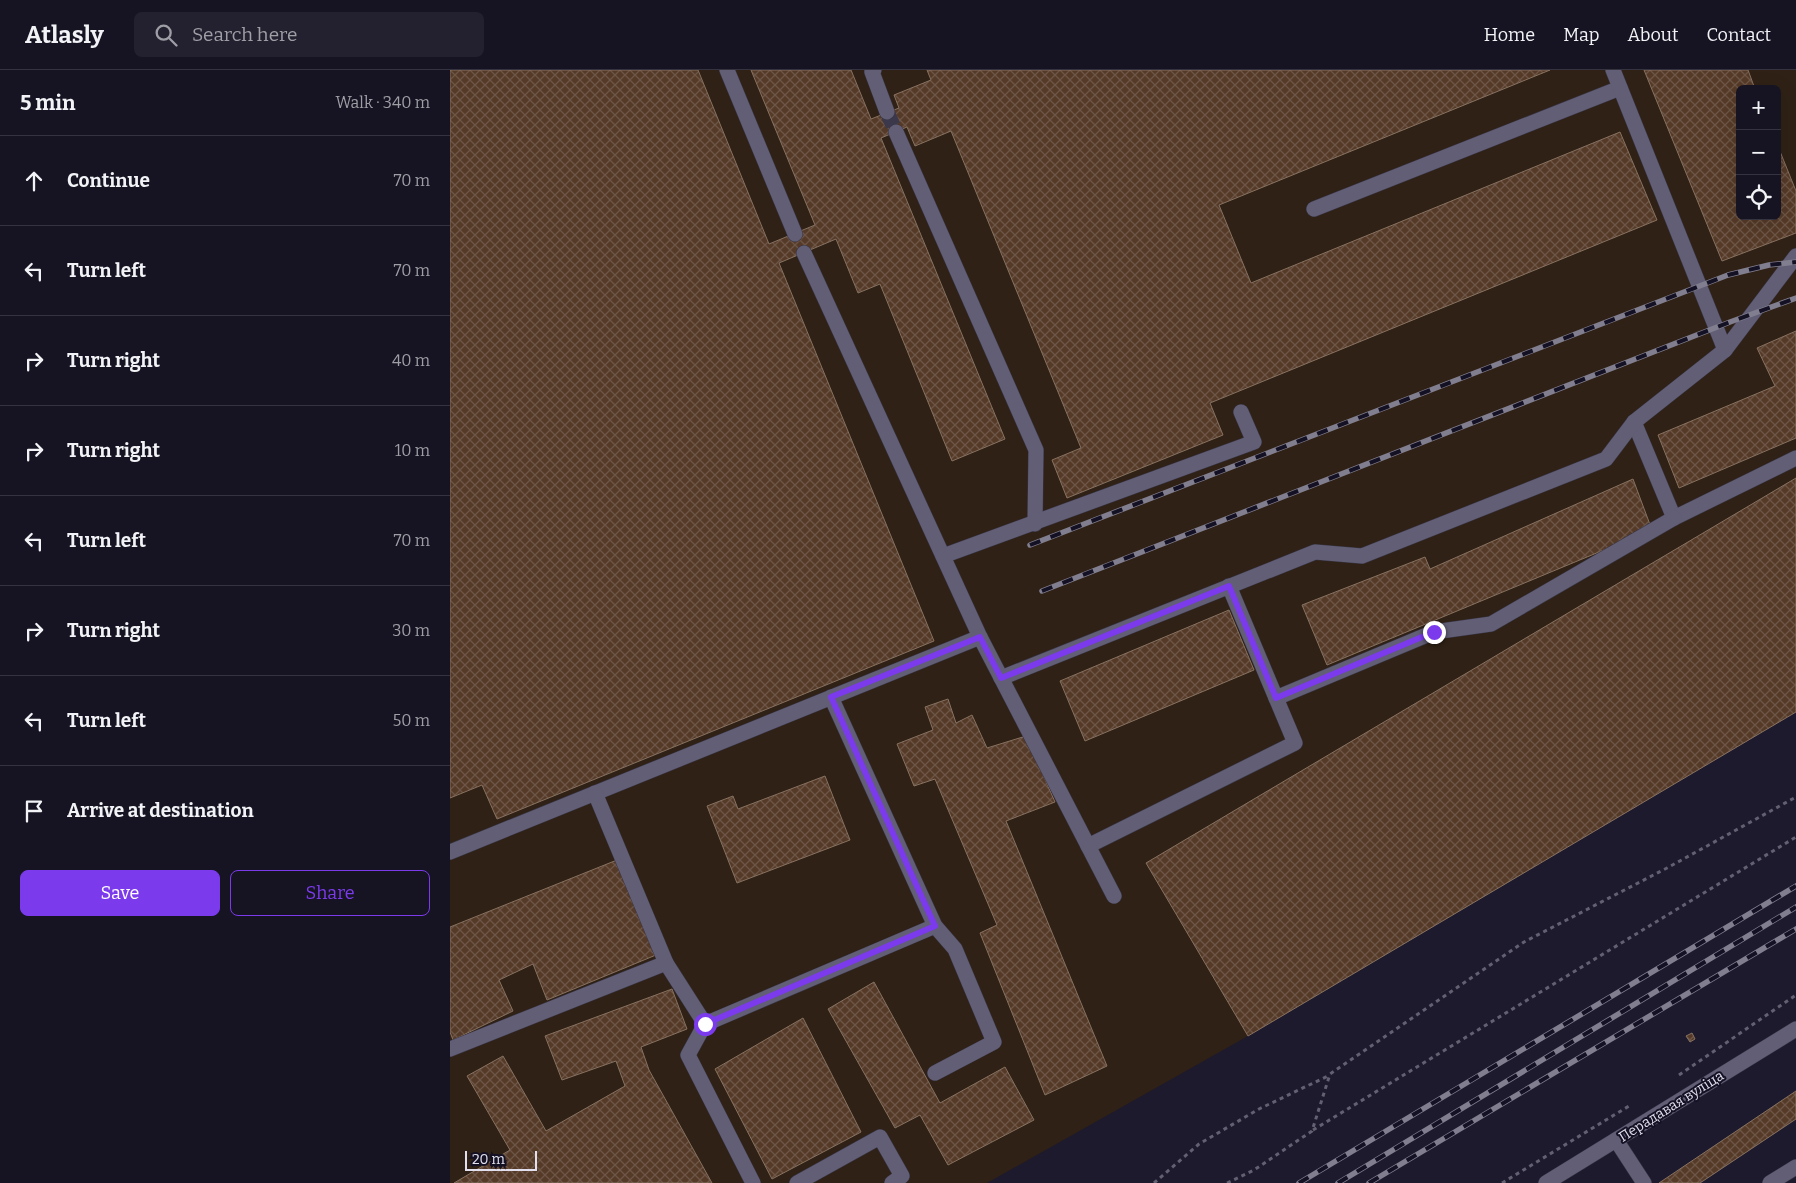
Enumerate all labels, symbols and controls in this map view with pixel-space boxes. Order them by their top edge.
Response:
search box [134,12,484,57]
text: Atlasly [25,21,104,49]
icon: search [152,21,180,49]
text: Search here [192,23,297,46]
text: Home [1484,24,1535,46]
text: Map [1563,24,1599,46]
text: About [1627,24,1678,46]
text: Contact [1706,24,1771,46]
map controls [1736,85,1781,220]
button: + [1736,85,1781,130]
text: 5 min [20,90,76,116]
text: Walk · 340 m [336,93,430,112]
button: − [1736,130,1781,175]
icon: ahead [20,167,48,195]
text: Continue [67,169,150,192]
text: 70 m [394,171,430,190]
button: locate [1736,175,1781,220]
icon: left [20,257,48,285]
text: Turn left [67,259,146,282]
text: 70 m [394,261,430,280]
icon: right [20,347,48,375]
text: Turn right [67,349,160,372]
text: 40 m [392,351,430,370]
icon: right [20,437,48,465]
text: Turn right [67,439,160,462]
text: 10 m [395,441,430,460]
icon: left [20,527,48,555]
text: Turn left [67,529,146,552]
text: 70 m [394,531,430,550]
icon: right [20,617,48,645]
text: Turn right [67,619,160,642]
text: 30 m [392,621,430,640]
route end [1423,621,1446,644]
icon: left [20,707,48,735]
text: Turn left [67,709,146,732]
text: 50 m [393,711,430,730]
icon: arrive [20,797,48,825]
text: Arrive at destination [67,799,254,822]
button: Save [20,870,220,916]
button: Share [230,870,430,916]
route start [694,1013,717,1036]
street label: Перадавая вуліца [1616,1067,1727,1146]
scale bar [465,1148,538,1171]
text: 20 m [472,1151,505,1168]

